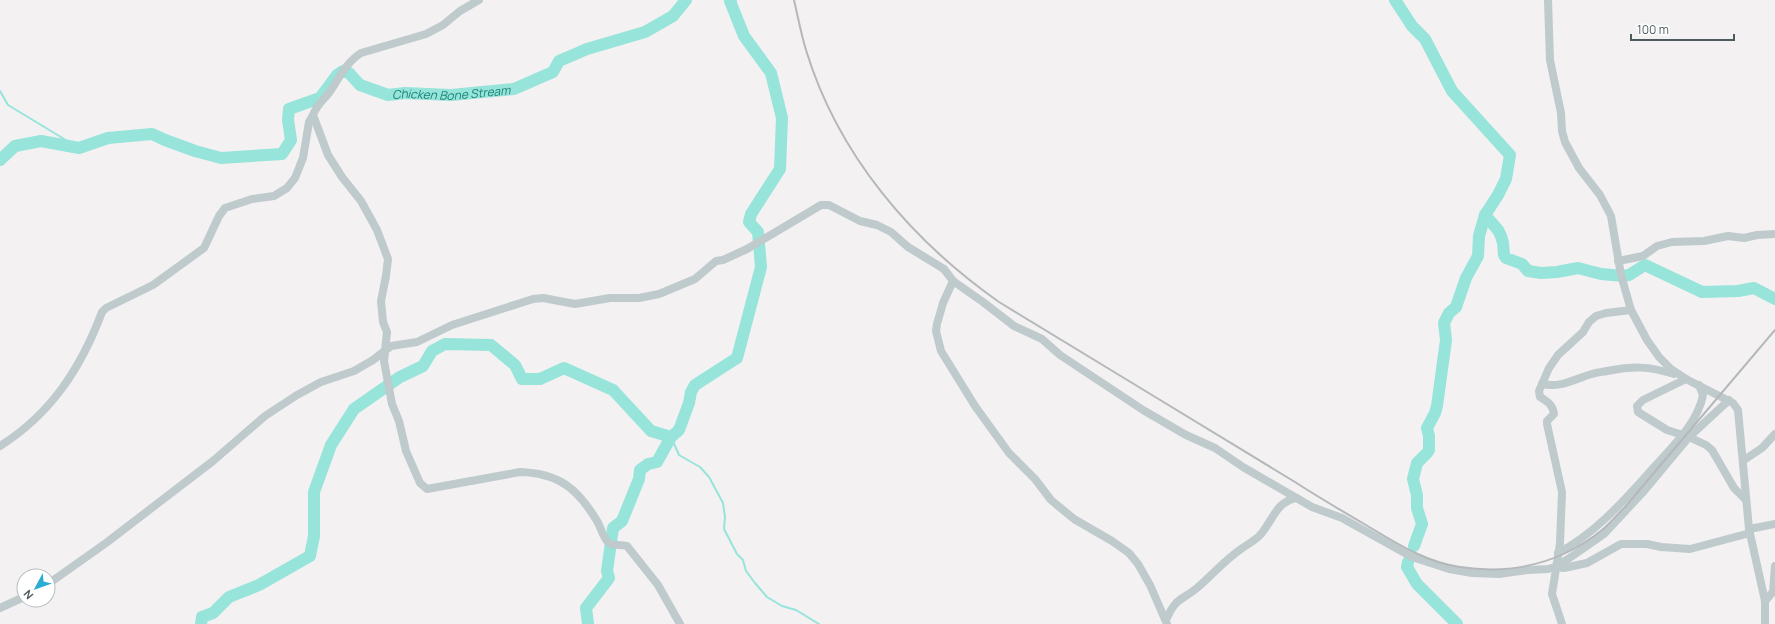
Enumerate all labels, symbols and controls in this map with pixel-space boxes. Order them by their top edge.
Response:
scale bar [1631,16,1734,42]
text: 100 m [1637,21,1669,38]
water label: Chicken Bone Stream [391,81,512,104]
north arrow [16,568,56,608]
text: N [20,587,36,603]

